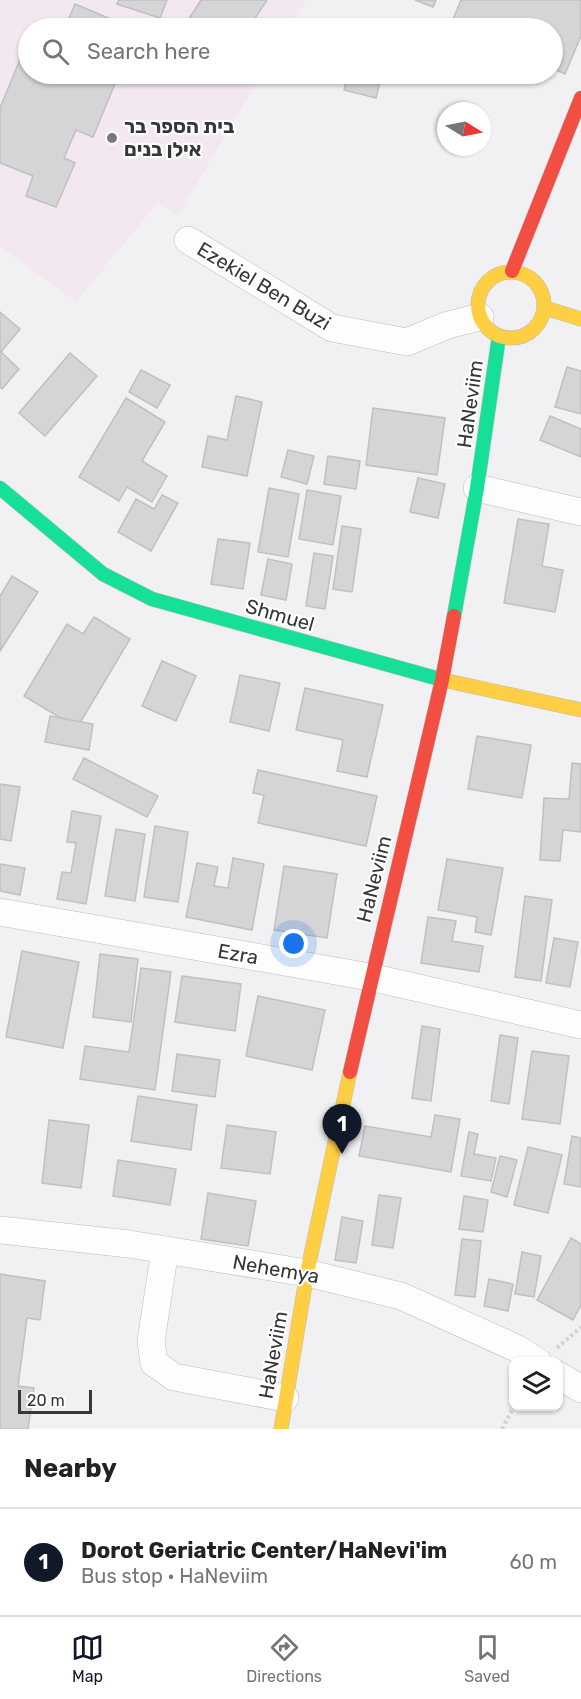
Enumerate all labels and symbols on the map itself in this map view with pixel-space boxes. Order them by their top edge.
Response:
north arrow [437,102,491,156]
place label: בית הספר בר אילן בנים [124,114,234,161]
marker: בית הספר בר אילן בנים [105,131,119,145]
street label: Ezekiel Ben Buzi [193,237,335,335]
street label: HaNeviim [452,358,488,450]
street label: Shmuel [243,594,317,636]
street label: HaNeviim [352,833,396,925]
your location [279,929,308,958]
street label: Ezra [216,939,260,969]
pin: 1 [322,1104,362,1154]
street label: Nehemya [231,1250,321,1288]
street label: HaNeviim [253,1309,293,1401]
scale bar [18,1387,92,1414]

